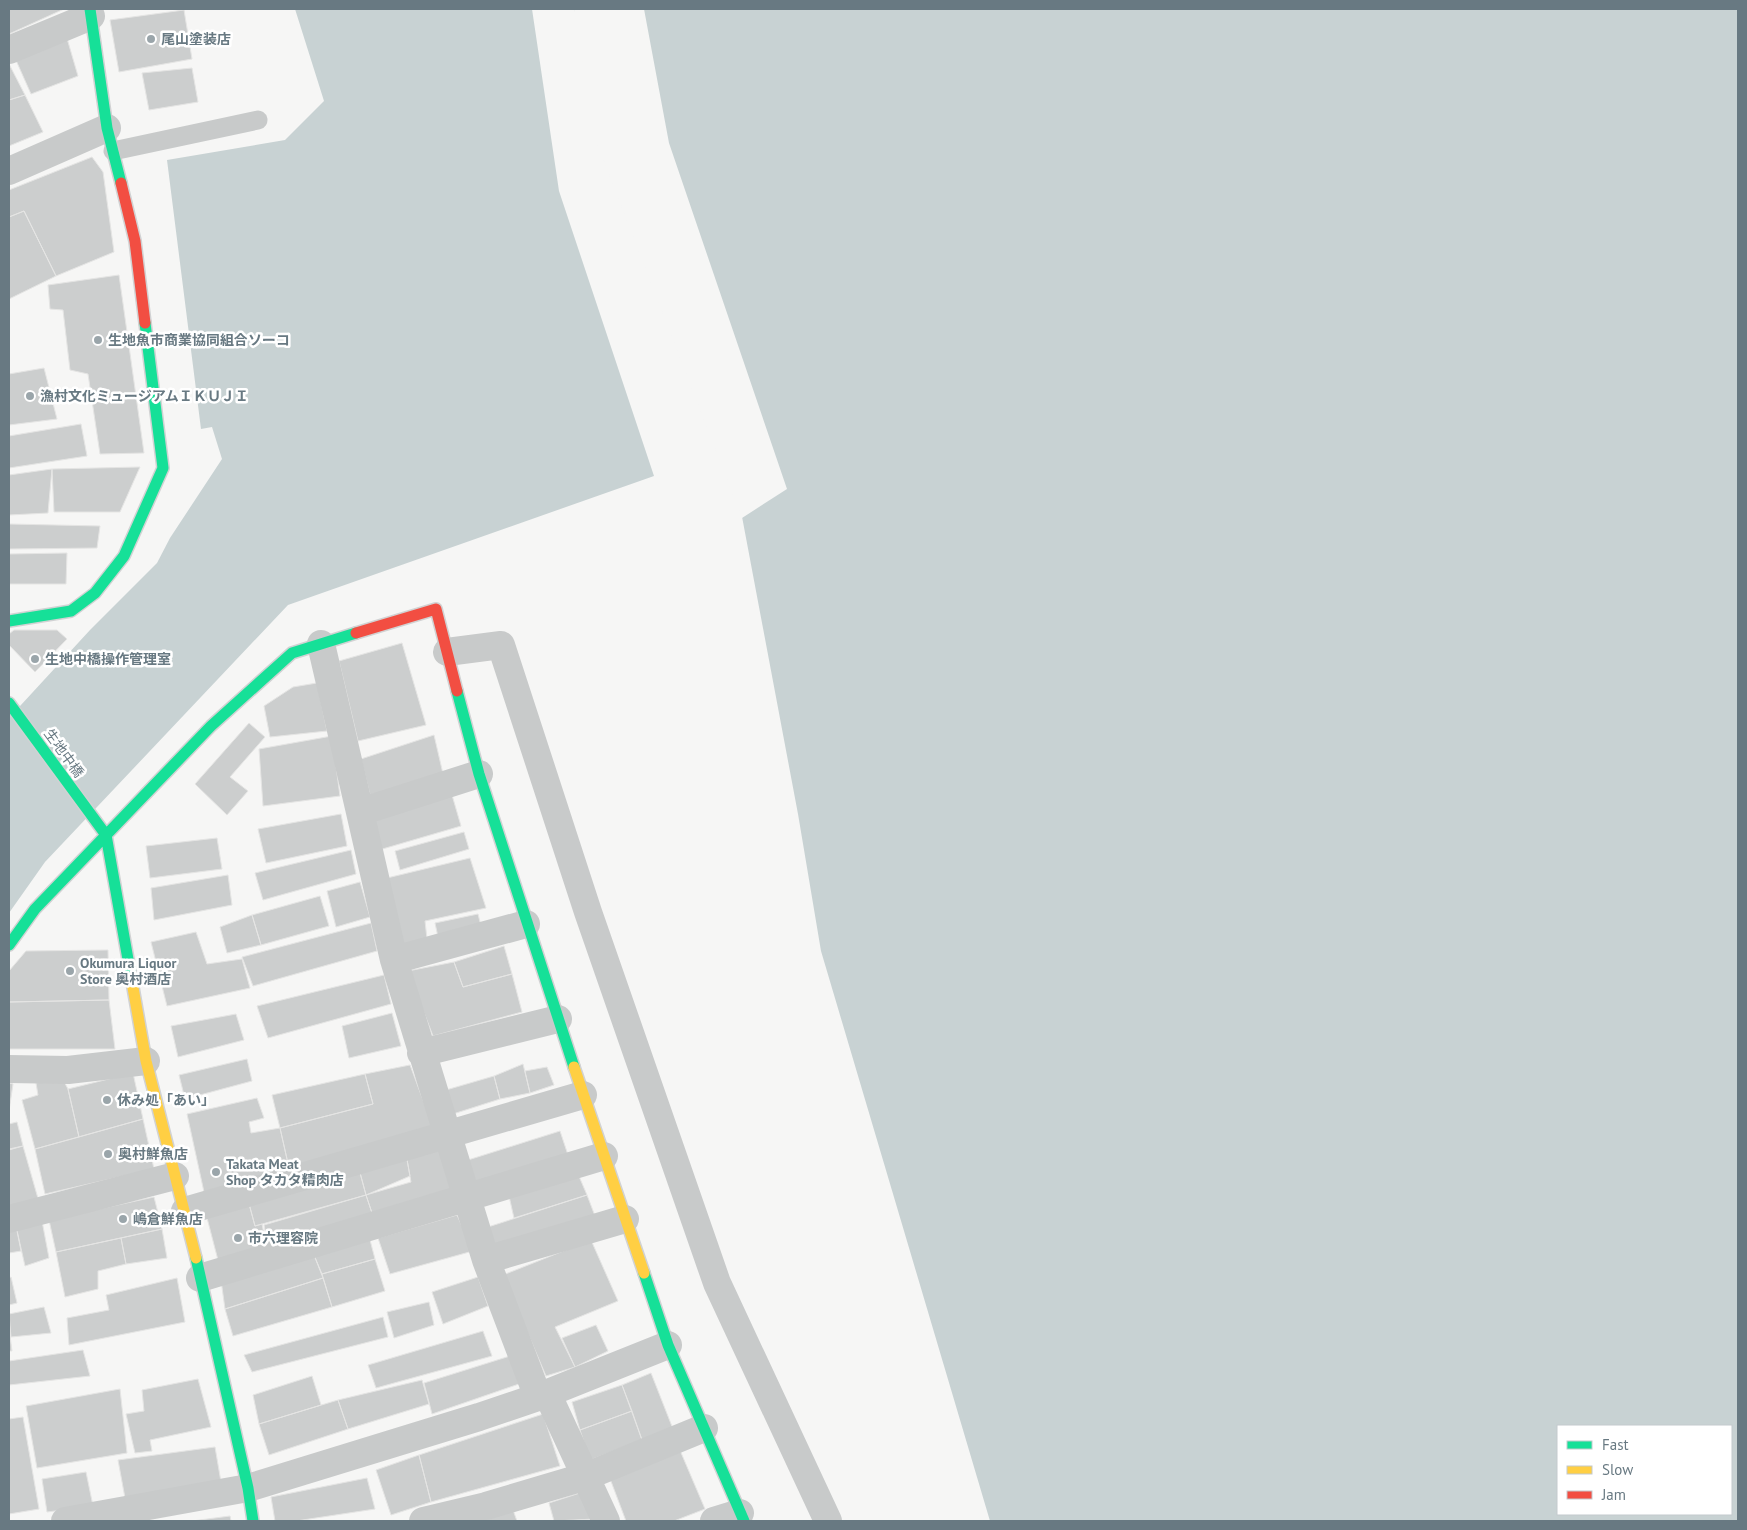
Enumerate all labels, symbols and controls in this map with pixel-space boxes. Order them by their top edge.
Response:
place label: 尾山塗装店 [161,30,231,48]
marker: 尾山塗装店 [145,33,157,45]
place label: 生地魚市商業協同組合ソーコ [108,331,290,349]
marker: 生地魚市商業協同組合ソーコ [92,334,104,346]
place label: 漁村文化ミュージアムＩＫＵＪＩ [40,387,249,405]
marker: 漁村文化ミュージアムＩＫＵＪＩ [24,390,36,402]
place label: 生地中橋操作管理室 [45,650,171,668]
marker: 生地中橋操作管理室 [29,653,41,665]
street label: 生地中橋 [40,725,88,781]
place label: Okumura Liquor Store 奥村酒店 [80,954,177,988]
marker: Okumura Liquor Store 奥村酒店 [64,965,76,977]
place label: 休み処「あい」 [117,1091,215,1109]
marker: 休み処「あい」 [101,1094,113,1106]
place label: 奥村鮮魚店 [118,1145,188,1163]
marker: 奥村鮮魚店 [102,1148,114,1160]
place label: Takata Meat Shop タカタ精肉店 [226,1155,344,1189]
marker: Takata Meat Shop タカタ精肉店 [210,1166,222,1178]
place label: 嶋倉鮮魚店 [133,1210,203,1228]
marker: 嶋倉鮮魚店 [117,1213,129,1225]
place label: 市六理容院 [248,1229,318,1247]
marker: 市六理容院 [232,1232,244,1244]
legend [1557,1425,1732,1515]
text: Fast [1602,1435,1629,1454]
text: Slow [1602,1460,1633,1479]
text: Jam [1601,1485,1626,1504]

